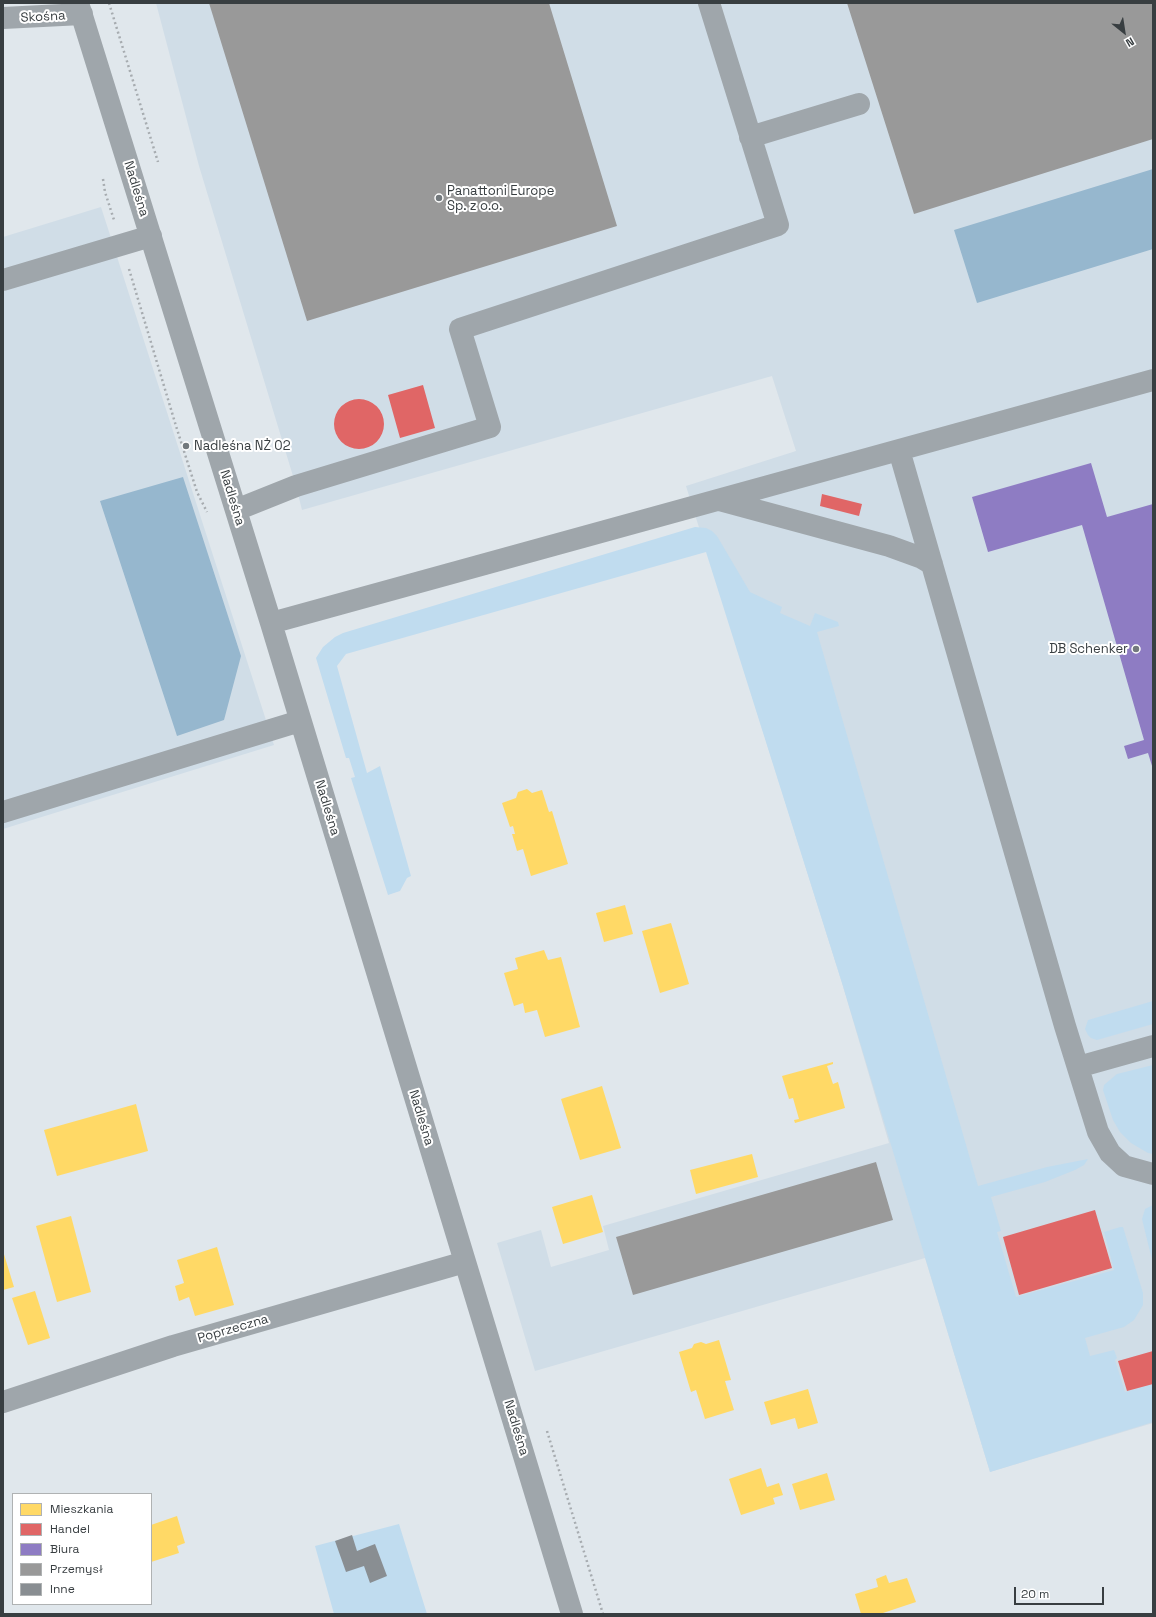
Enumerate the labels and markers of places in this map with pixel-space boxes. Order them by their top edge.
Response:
place label: Panattoni Europe Sp. z o.o. [447,183,554,214]
marker: Panattoni Europe Sp. z o.o. [434,193,444,203]
place label: Nadleśna NŻ 02 [194,438,290,454]
marker: Nadleśna NŻ 02 [181,441,191,451]
place label: DB Schenker [1049,641,1128,657]
marker: DB Schenker [1131,644,1141,654]

